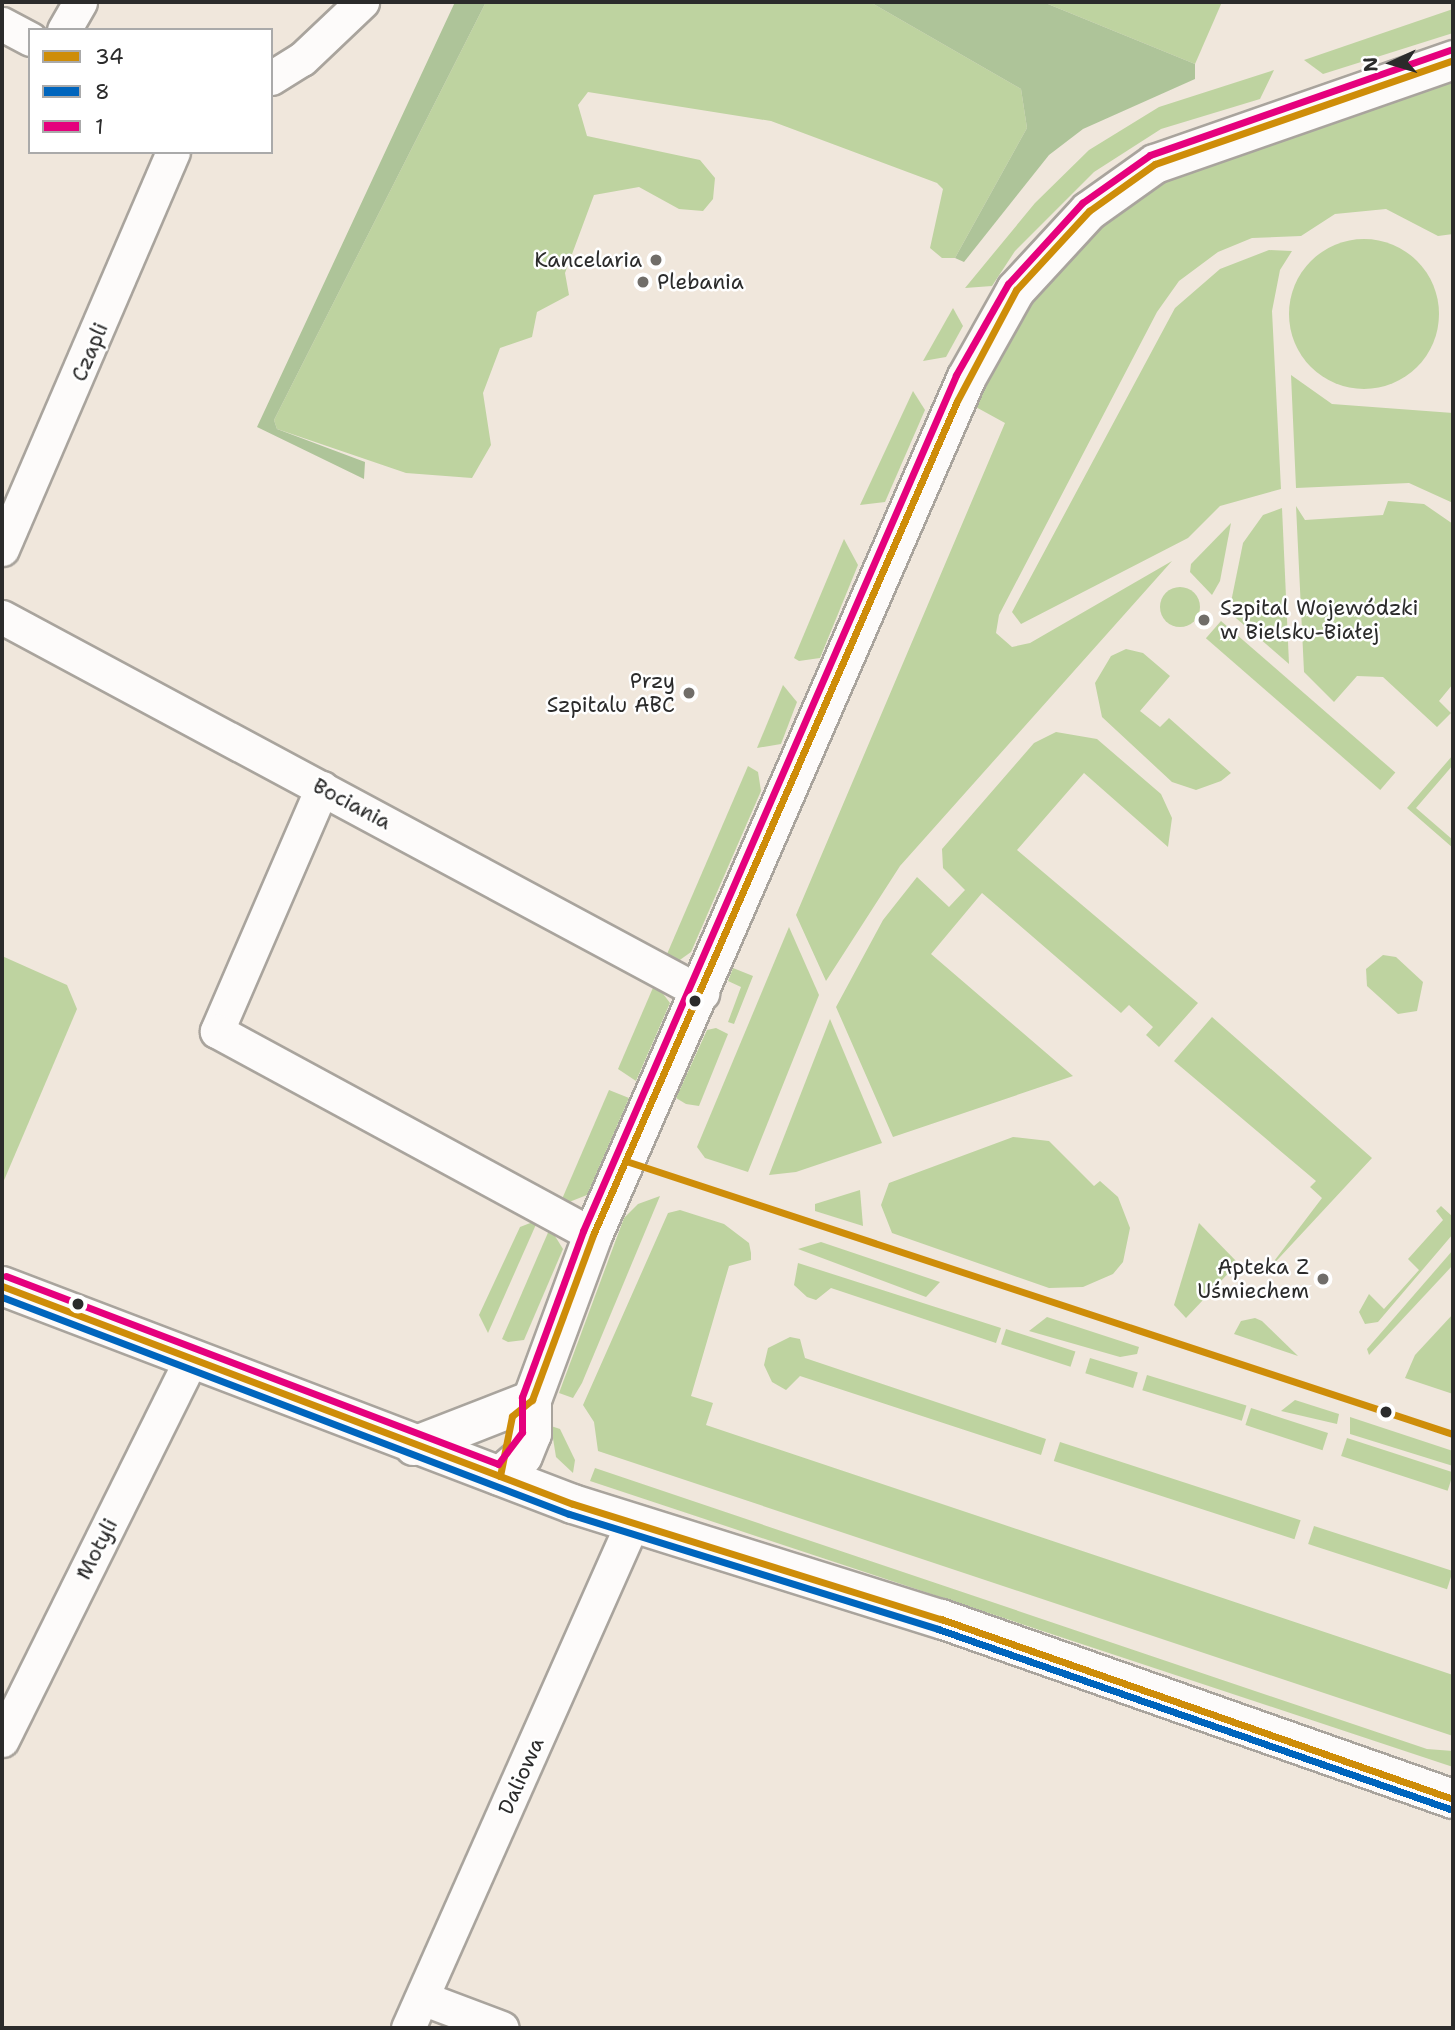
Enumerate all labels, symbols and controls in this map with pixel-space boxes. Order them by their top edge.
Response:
legend [28,28,273,154]
north arrow [1357,28,1427,98]
text: 34 [95,43,124,71]
text: N [1358,56,1384,73]
text: 8 [95,78,110,106]
text: 1 [95,113,104,141]
place label: Kancelaria [534,247,642,273]
marker: Kancelaria [648,252,664,268]
place label: Plebania [657,269,744,295]
marker: Plebania [635,274,651,290]
street label: Czapli [66,319,114,385]
place label: Szpital Wojewódzki w Bielsku-Białej [1220,595,1418,645]
marker: Szpital Wojewódzki w Bielsku-Białej [1194,610,1214,630]
place label: Przy Szpitalu ABC [547,668,675,718]
marker: Przy Szpitalu ABC [681,685,697,701]
street label: Bociania [309,773,395,835]
unlabelled marker [688,994,702,1008]
place label: Apteka Z Uśmiechem [1197,1254,1309,1304]
marker: Apteka Z Uśmiechem [1315,1271,1331,1287]
unlabelled marker [71,1297,85,1311]
unlabelled marker [1379,1405,1393,1419]
street label: Motyli [71,1514,123,1584]
street label: Daliowa [493,1734,549,1818]

